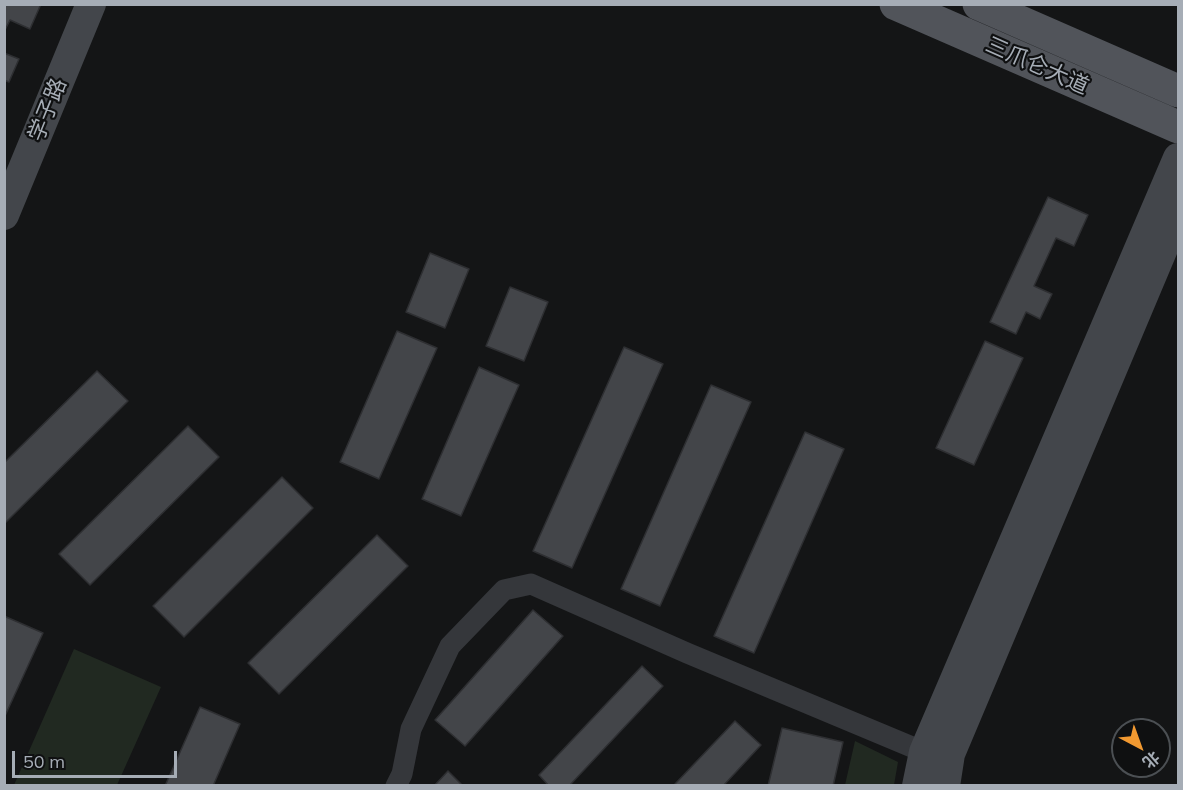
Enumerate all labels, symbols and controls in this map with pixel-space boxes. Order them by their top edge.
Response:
street label: 三爪仑大道 [981,32,1093,100]
street label: 学子路 [23,74,73,146]
north arrow [1111,718,1171,778]
scale bar [15,739,180,777]
text: 北 [1139,747,1164,773]
text: 50 m [23,750,65,773]

